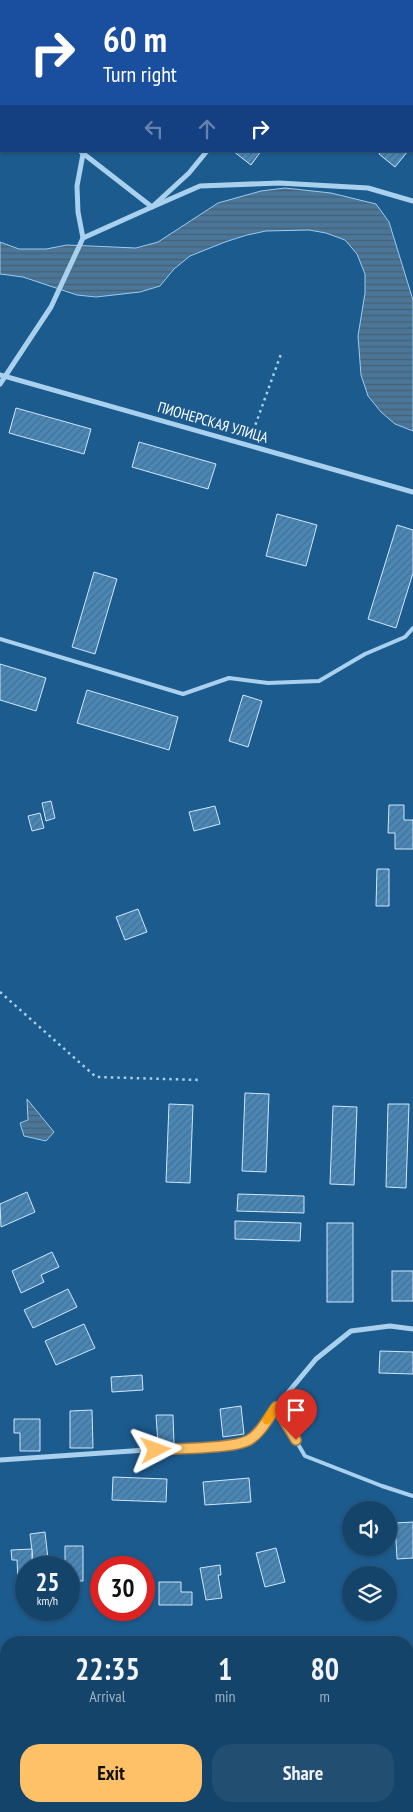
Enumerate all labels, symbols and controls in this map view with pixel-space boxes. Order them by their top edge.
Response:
text: 60 m [103,16,167,62]
icon: right [20,20,85,85]
text: Turn right [103,60,177,88]
icon: left [140,115,168,143]
icon: ahead [193,115,221,143]
icon: right [246,115,274,143]
street label: ПИОНЕРСКАЯ УЛИЦА [156,397,271,447]
pin [275,1389,317,1440]
icon: arrive [282,1396,310,1424]
position arrow [129,1423,181,1475]
map controls [342,1501,397,1621]
button: sound [342,1501,397,1556]
speed limit sign: 30 [90,1556,155,1621]
text: 25 [36,1566,59,1598]
button: layers [342,1566,397,1621]
text: km/h [37,1593,58,1608]
text: 22:35 [75,1649,140,1688]
text: 1 [218,1649,232,1688]
text: 80 [310,1649,339,1688]
text: Arrival [89,1686,125,1706]
text: min [215,1686,236,1706]
text: m [320,1686,330,1706]
button: Exit [20,1744,202,1802]
button: Share [212,1744,394,1802]

